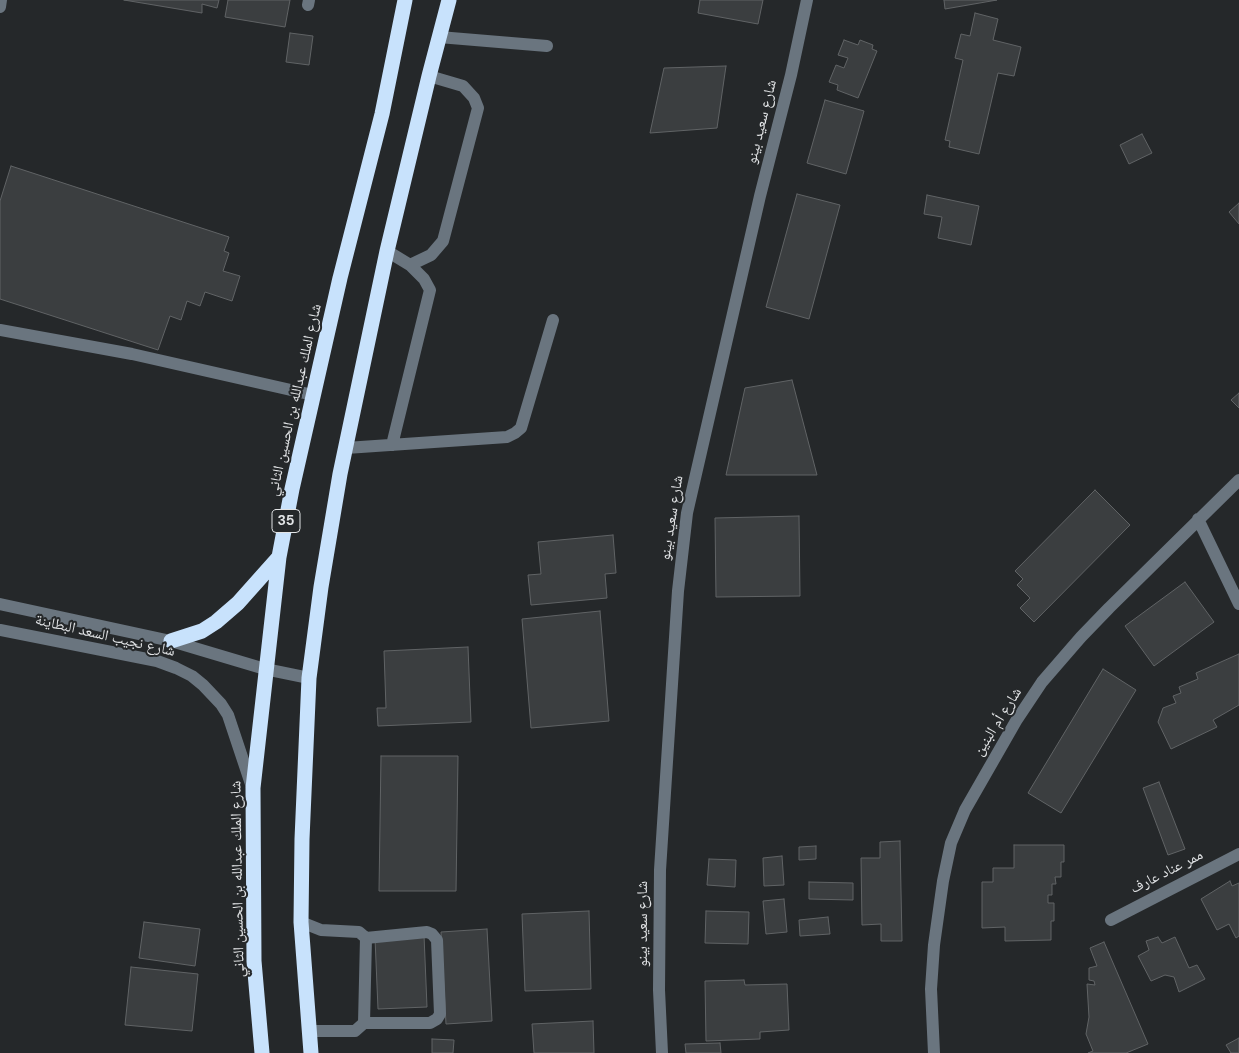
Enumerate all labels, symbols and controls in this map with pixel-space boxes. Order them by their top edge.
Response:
street label: شارع سعيد بينو [743,78,781,166]
street label: شارع الملك عبدالله بن الحسين الثاني [264,302,326,498]
street label: شارع سعيد بينو [656,474,688,562]
road number: 35 [272,510,300,532]
street label: شارع نجيب السعد البطاينة [33,611,177,661]
street label: شارع أم البنين [970,685,1026,759]
street label: شارع الملك عبدالله بن الحسين الثاني [227,781,249,977]
street label: ممر عناد عارف [1128,846,1206,898]
street label: شارع سعيد بينو [634,881,652,967]

